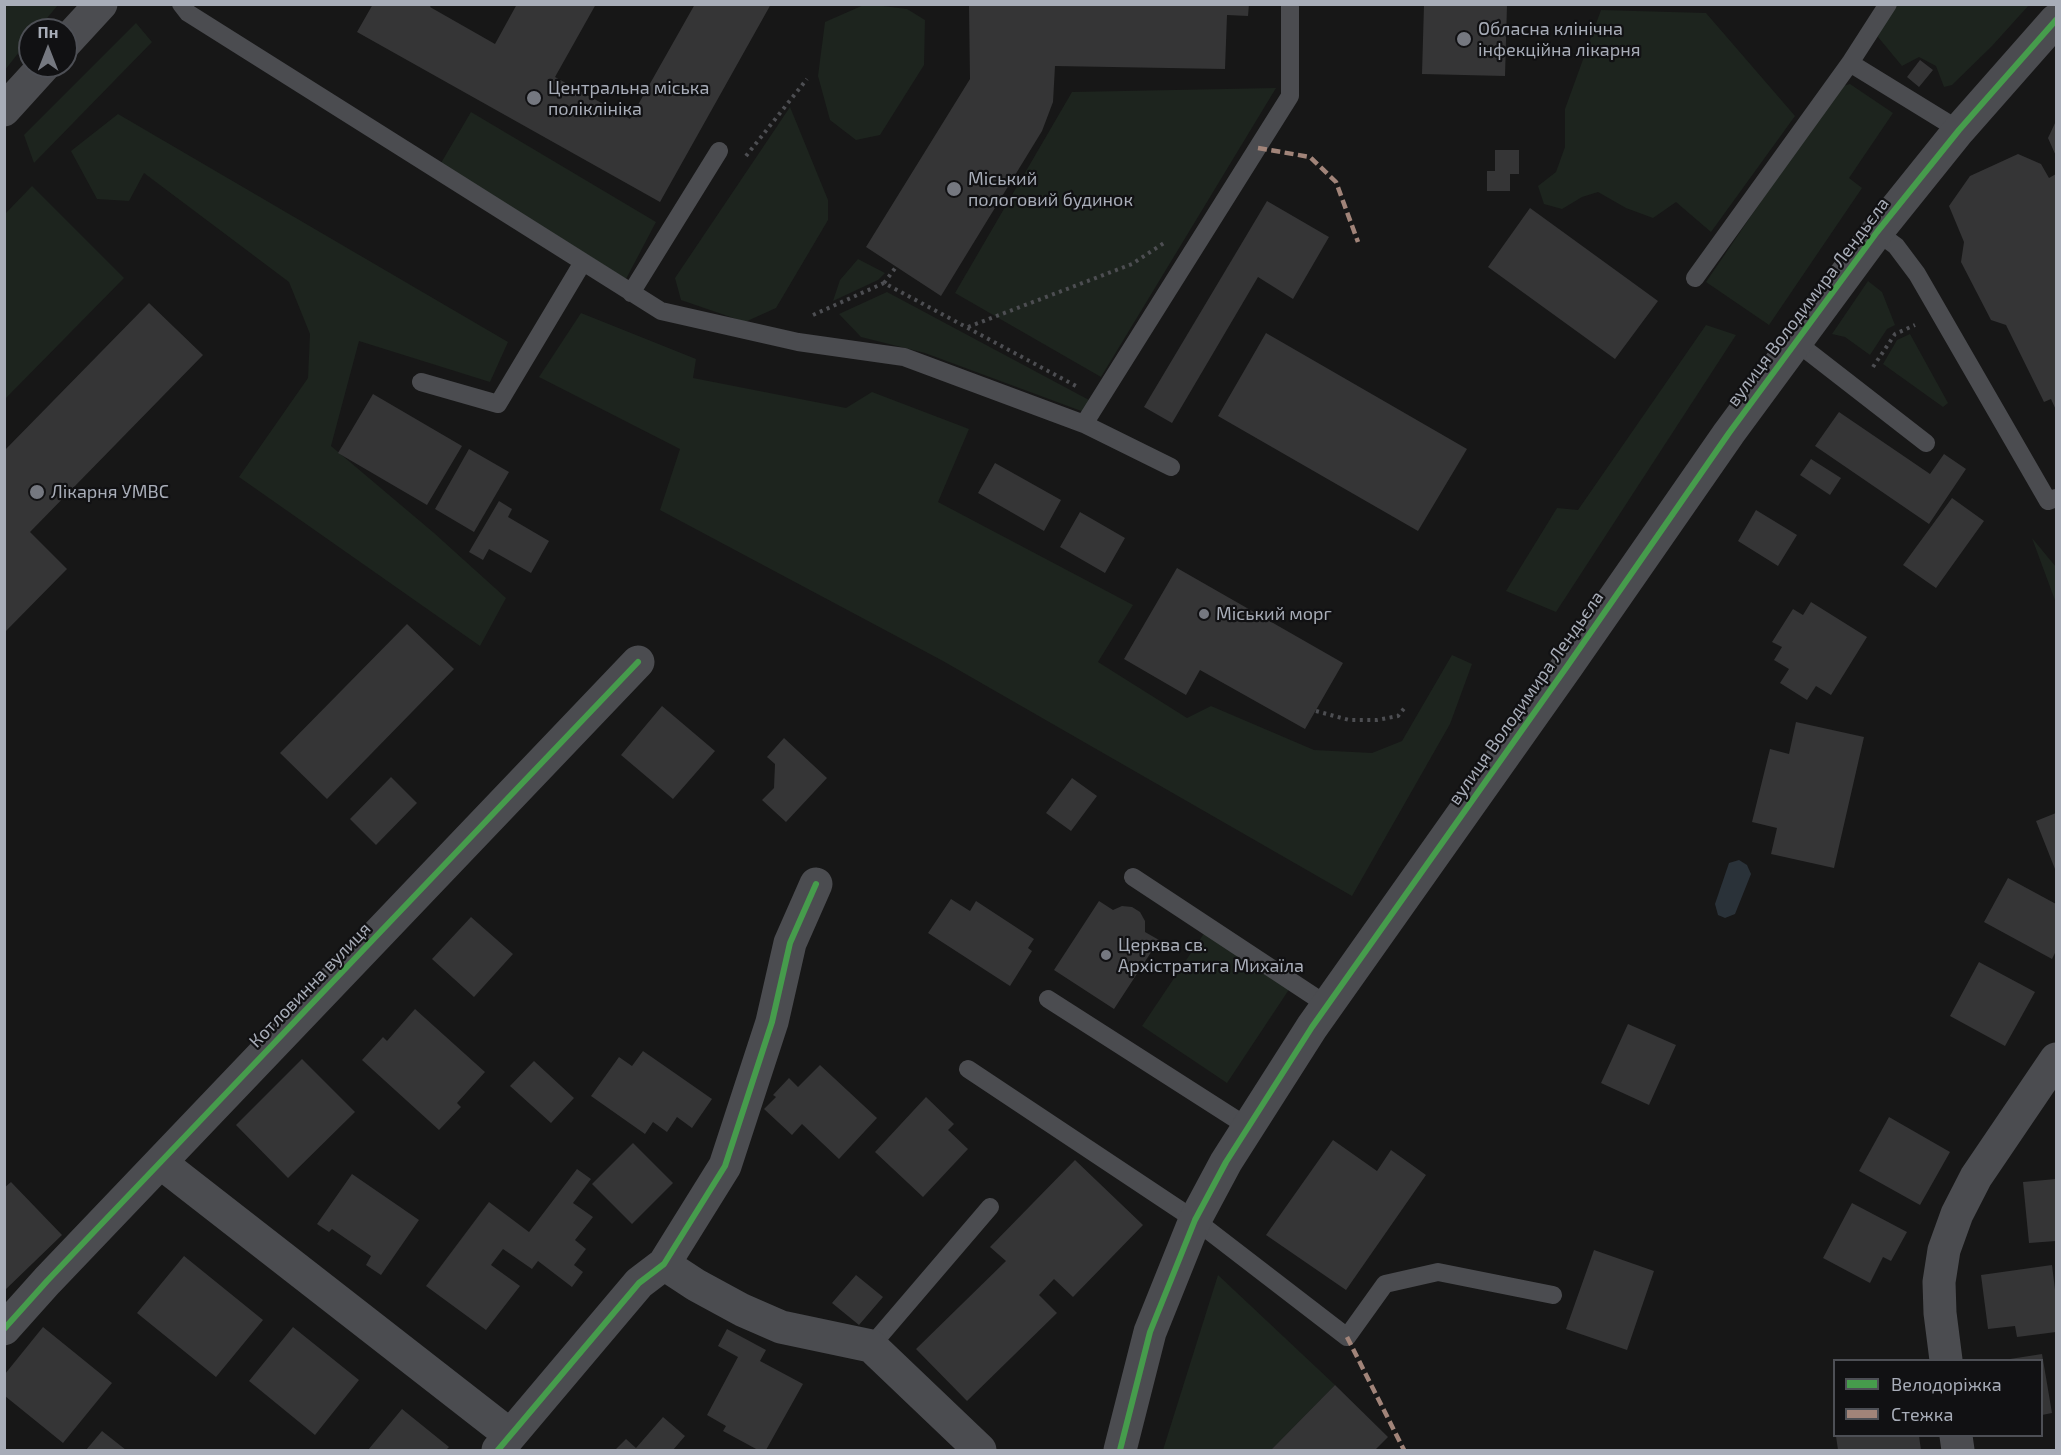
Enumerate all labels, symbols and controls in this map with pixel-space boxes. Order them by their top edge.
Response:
north arrow [18,18,78,78]
place label: Обласна клінічна інфекційна лікарня [1478,18,1640,60]
text: Пн [38,22,58,41]
marker: Обласна клінічна інфекційна лікарня [1455,30,1473,48]
place label: Центральна міська поліклініка [548,77,709,119]
marker: Центральна міська поліклініка [525,89,543,107]
place label: Міський пологовий будинок [968,168,1133,210]
marker: Міський пологовий будинок [945,180,963,198]
street label: вулиця Володимира Лендьєла [1722,193,1894,411]
place label: Лікарня УМВС [51,481,169,503]
marker: Лікарня УМВС [28,483,46,501]
street label: вулиця Володимира Лендьєла [1444,587,1608,809]
place label: Міський морг [1216,603,1332,625]
marker: Міський морг [1197,607,1211,621]
street label: Котловинна вулиця [245,918,375,1052]
place label: Церква св. Архістратига Михаїла [1118,934,1304,976]
marker: Церква св. Архістратига Михаїла [1099,948,1113,962]
legend [1833,1359,2043,1437]
text: Велодоріжка [1891,1373,2002,1395]
text: Стежка [1891,1403,1953,1425]

